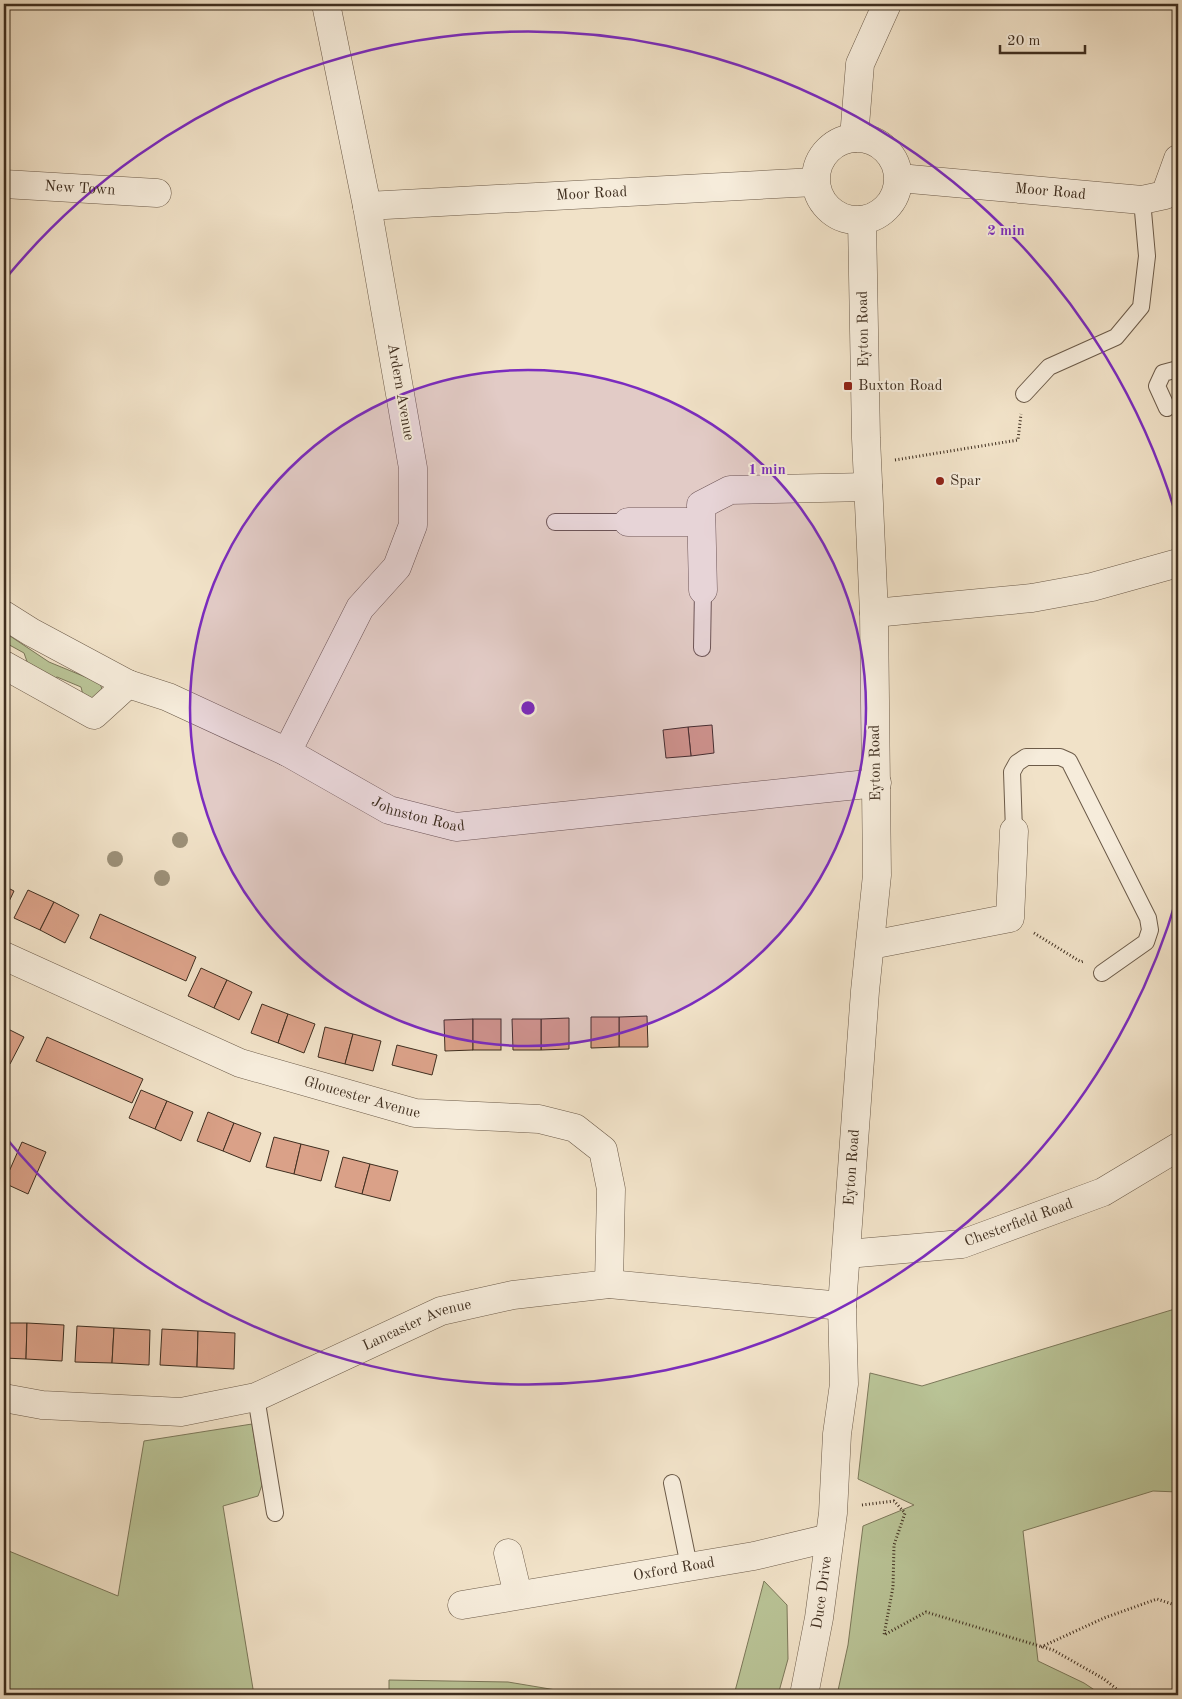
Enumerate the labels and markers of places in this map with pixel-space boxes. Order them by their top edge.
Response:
place label: Buxton Road [858,379,943,394]
marker: Buxton Road [842,380,854,392]
place label: Spar [950,474,981,489]
marker: Spar [934,475,946,487]
centre of rings [519,699,537,717]

